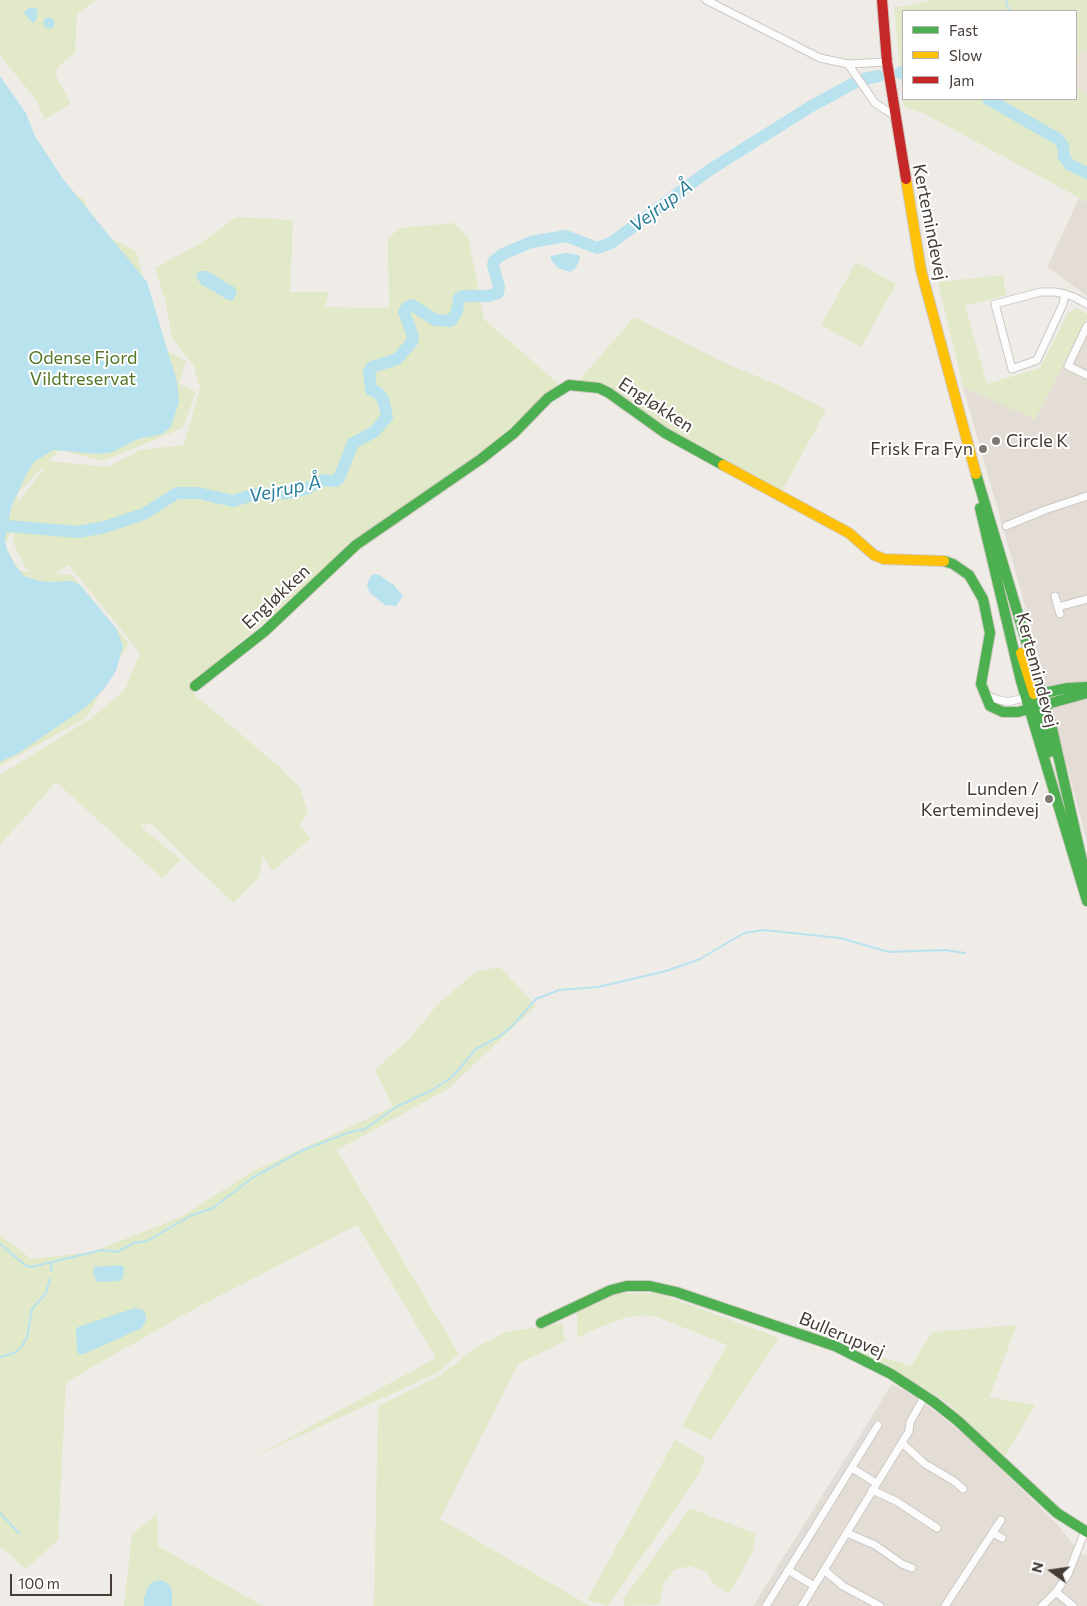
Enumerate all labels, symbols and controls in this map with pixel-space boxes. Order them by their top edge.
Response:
legend [902,10,1077,100]
text: Fast [949,21,978,39]
text: Slow [949,46,982,64]
text: Jam [949,71,974,89]
street label: Kertemindevej [908,162,952,282]
water label: Vejrup Å [625,175,697,237]
park label: Odense Fjord Vildtreservat [29,347,137,389]
street label: Engløkken [614,373,698,437]
place label: Circle K [1006,430,1068,452]
marker: Circle K [990,435,1002,447]
place label: Frisk Fra Fyn [870,438,973,460]
marker: Frisk Fra Fyn [977,443,989,455]
water label: Vejrup Å [247,470,323,508]
street label: Engløkken [238,560,314,634]
street label: Kertemindevej [1011,610,1063,730]
place label: Lunden / Kertemindevej [921,778,1039,821]
marker: Lunden / Kertemindevej [1043,793,1055,805]
street label: Bullerupvej [796,1307,888,1363]
north arrow [1027,1546,1077,1596]
text: N [1027,1560,1046,1574]
scale bar [12,1564,115,1596]
text: 100 m [18,1574,60,1592]

